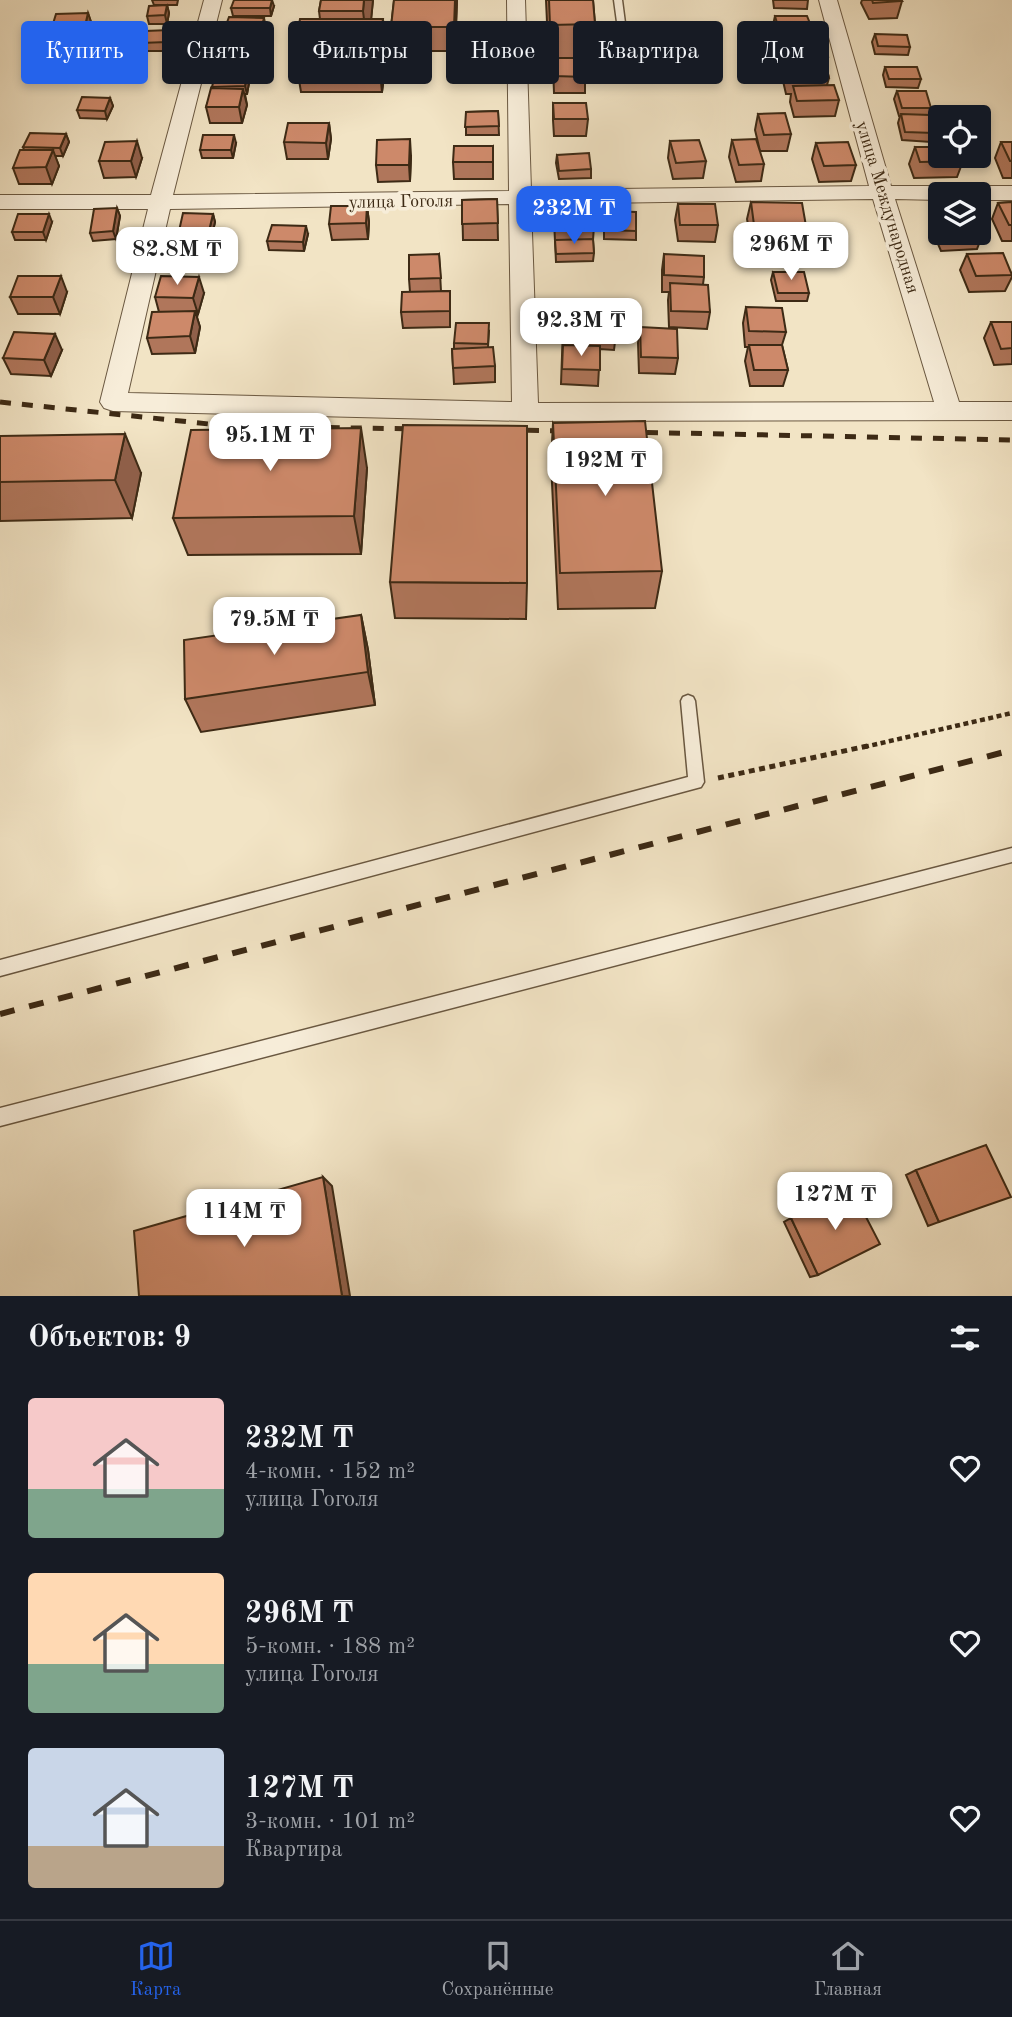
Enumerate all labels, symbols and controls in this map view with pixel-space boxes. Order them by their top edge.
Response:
chip: Купить [21,21,148,84]
chip: Снять [162,21,274,84]
chip: Фильтры [288,21,432,84]
chip: Новое [446,21,559,84]
chip: Квартира [573,21,723,84]
chip: Дом [737,21,829,84]
map controls [928,105,991,245]
button: locate [928,105,991,168]
street label: улица Международная [852,119,922,296]
button: layers [928,182,991,245]
pin: 232M ₸ [517,187,631,246]
street label: улица Гоголя [349,192,454,212]
text: 232M ₸ [532,197,616,220]
pin: 296M ₸ [734,222,848,282]
pin: 82.8M ₸ [112,228,242,287]
text: 296M ₸ [749,233,833,256]
text: 82.8M ₸ [132,238,222,261]
pin: 92.3M ₸ [516,298,646,358]
text: 92.3M ₸ [536,309,626,332]
pin: 95.1M ₸ [205,414,335,473]
text: 95.1M ₸ [225,424,315,447]
pin: 192M ₸ [548,438,662,498]
text: 192M ₸ [563,449,647,472]
pin: 79.5M ₸ [209,598,339,657]
text: 79.5M ₸ [229,608,319,631]
pin: 127M ₸ [778,1172,892,1232]
text: 127M ₸ [793,1183,877,1206]
pin: 114M ₸ [187,1190,301,1249]
text: 114M ₸ [202,1200,286,1223]
icon: filters [946,1319,984,1357]
text: Объектов: 9 [28,1323,191,1353]
text: 232M ₸ [245,1424,354,1454]
icon: home [84,1426,168,1510]
icon: heart [946,1449,984,1487]
text: 4-комн. · 152 m² [245,1460,415,1483]
text: улица Гоголя [245,1488,379,1511]
text: 296M ₸ [245,1599,354,1629]
icon: home [84,1601,168,1685]
icon: heart [946,1624,984,1662]
text: 5-комн. · 188 m² [245,1635,415,1658]
text: улица Гоголя [245,1663,379,1686]
text: 127M ₸ [245,1774,354,1804]
icon: home [84,1776,168,1860]
icon: heart [946,1799,984,1837]
text: 3-комн. · 101 m² [245,1810,415,1833]
text: Квартира [245,1838,343,1861]
tab: Карта [130,1937,181,2002]
tab: Сохранённые [442,1937,554,2002]
tab: Главная [814,1937,882,2002]

